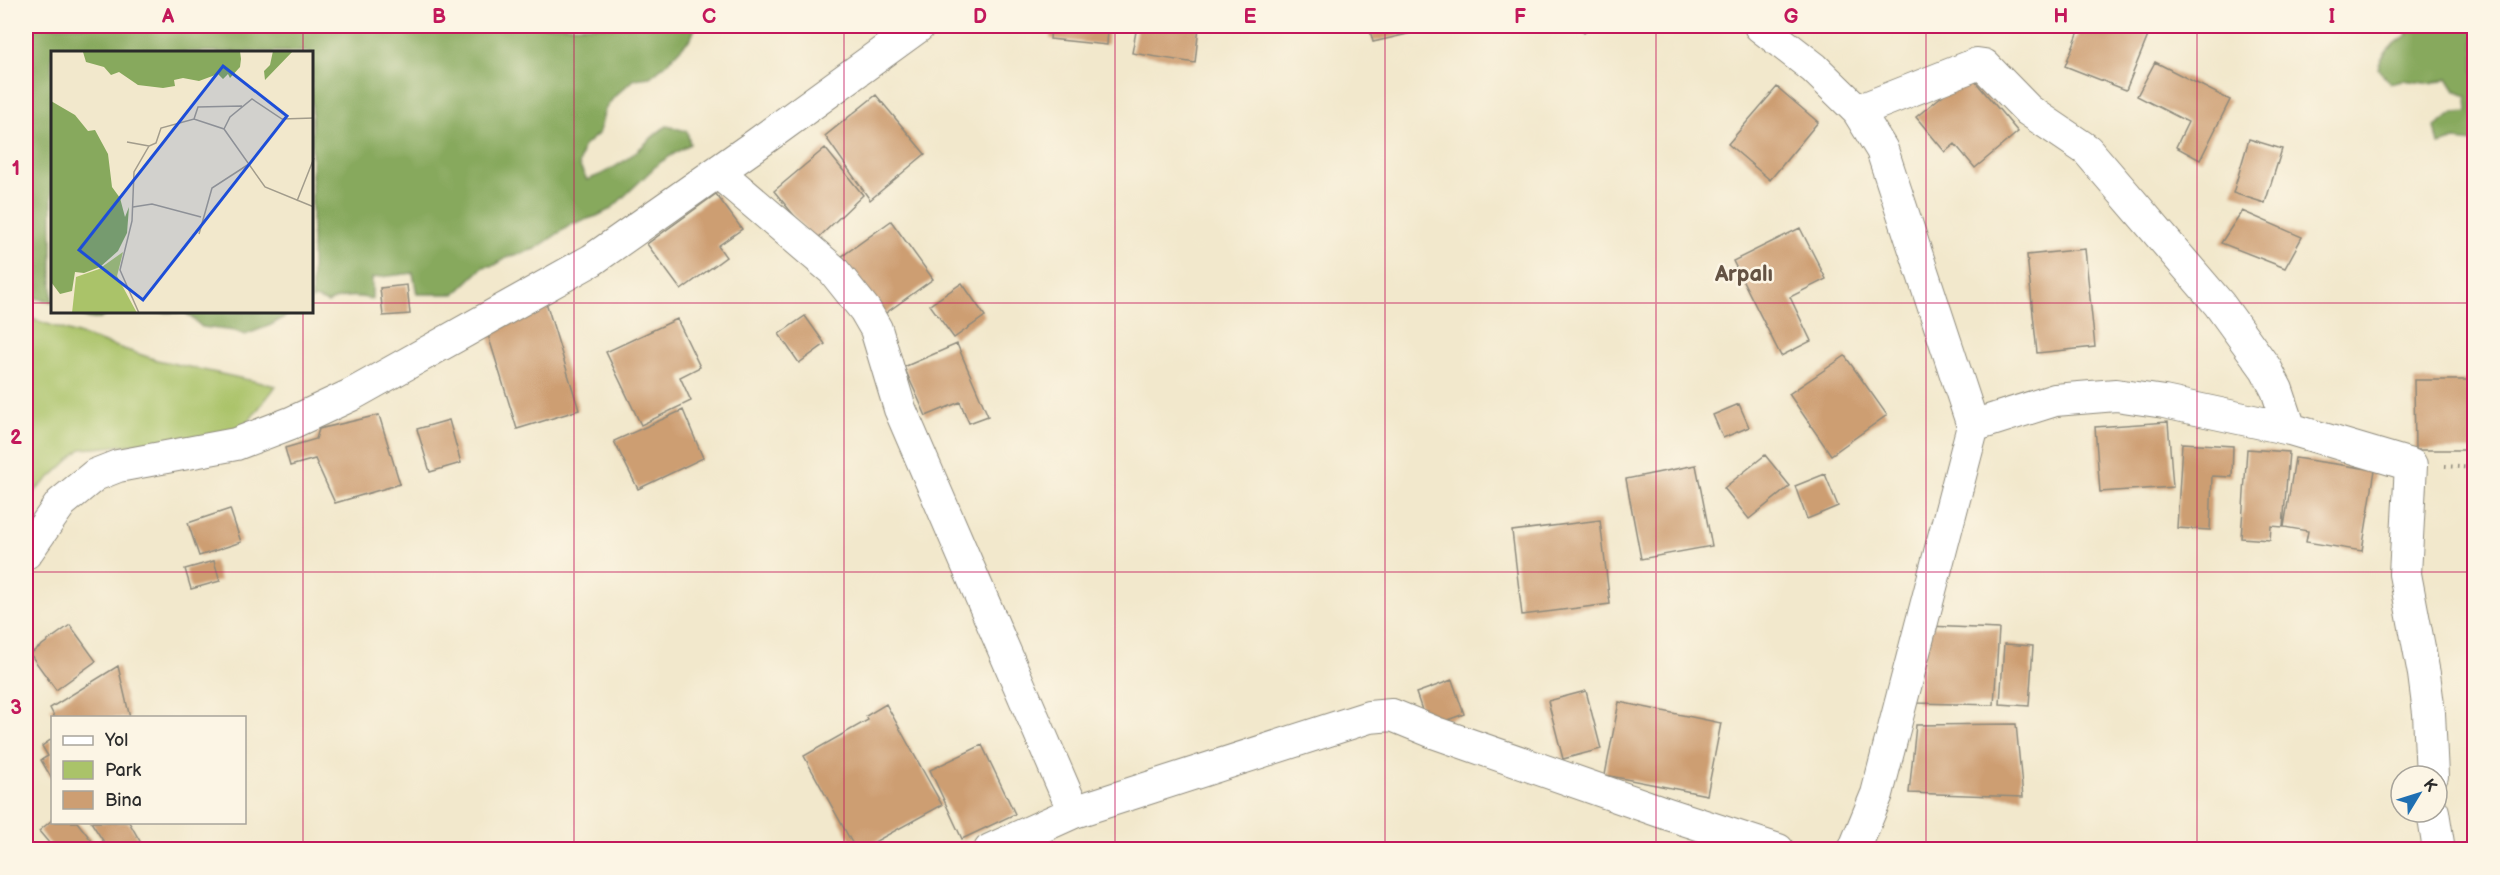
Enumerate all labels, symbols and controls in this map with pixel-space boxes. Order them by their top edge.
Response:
text: A [161,5,175,29]
text: B [432,5,446,29]
text: C [702,5,716,29]
text: D [973,5,987,29]
text: E [1244,5,1257,29]
text: F [1514,5,1526,29]
text: G [1784,5,1799,29]
text: H [2054,5,2068,29]
text: I [2329,5,2335,29]
inset map [51,51,314,314]
text: 1 [12,157,20,181]
district label: Arpalı [1714,261,1773,288]
text: 2 [10,426,22,450]
text: 3 [10,696,22,720]
legend [51,716,246,824]
text: Yol [104,730,128,751]
text: Park [105,760,141,781]
north arrow [2389,764,2449,824]
text: K [2419,776,2441,796]
text: Bina [105,790,142,811]

